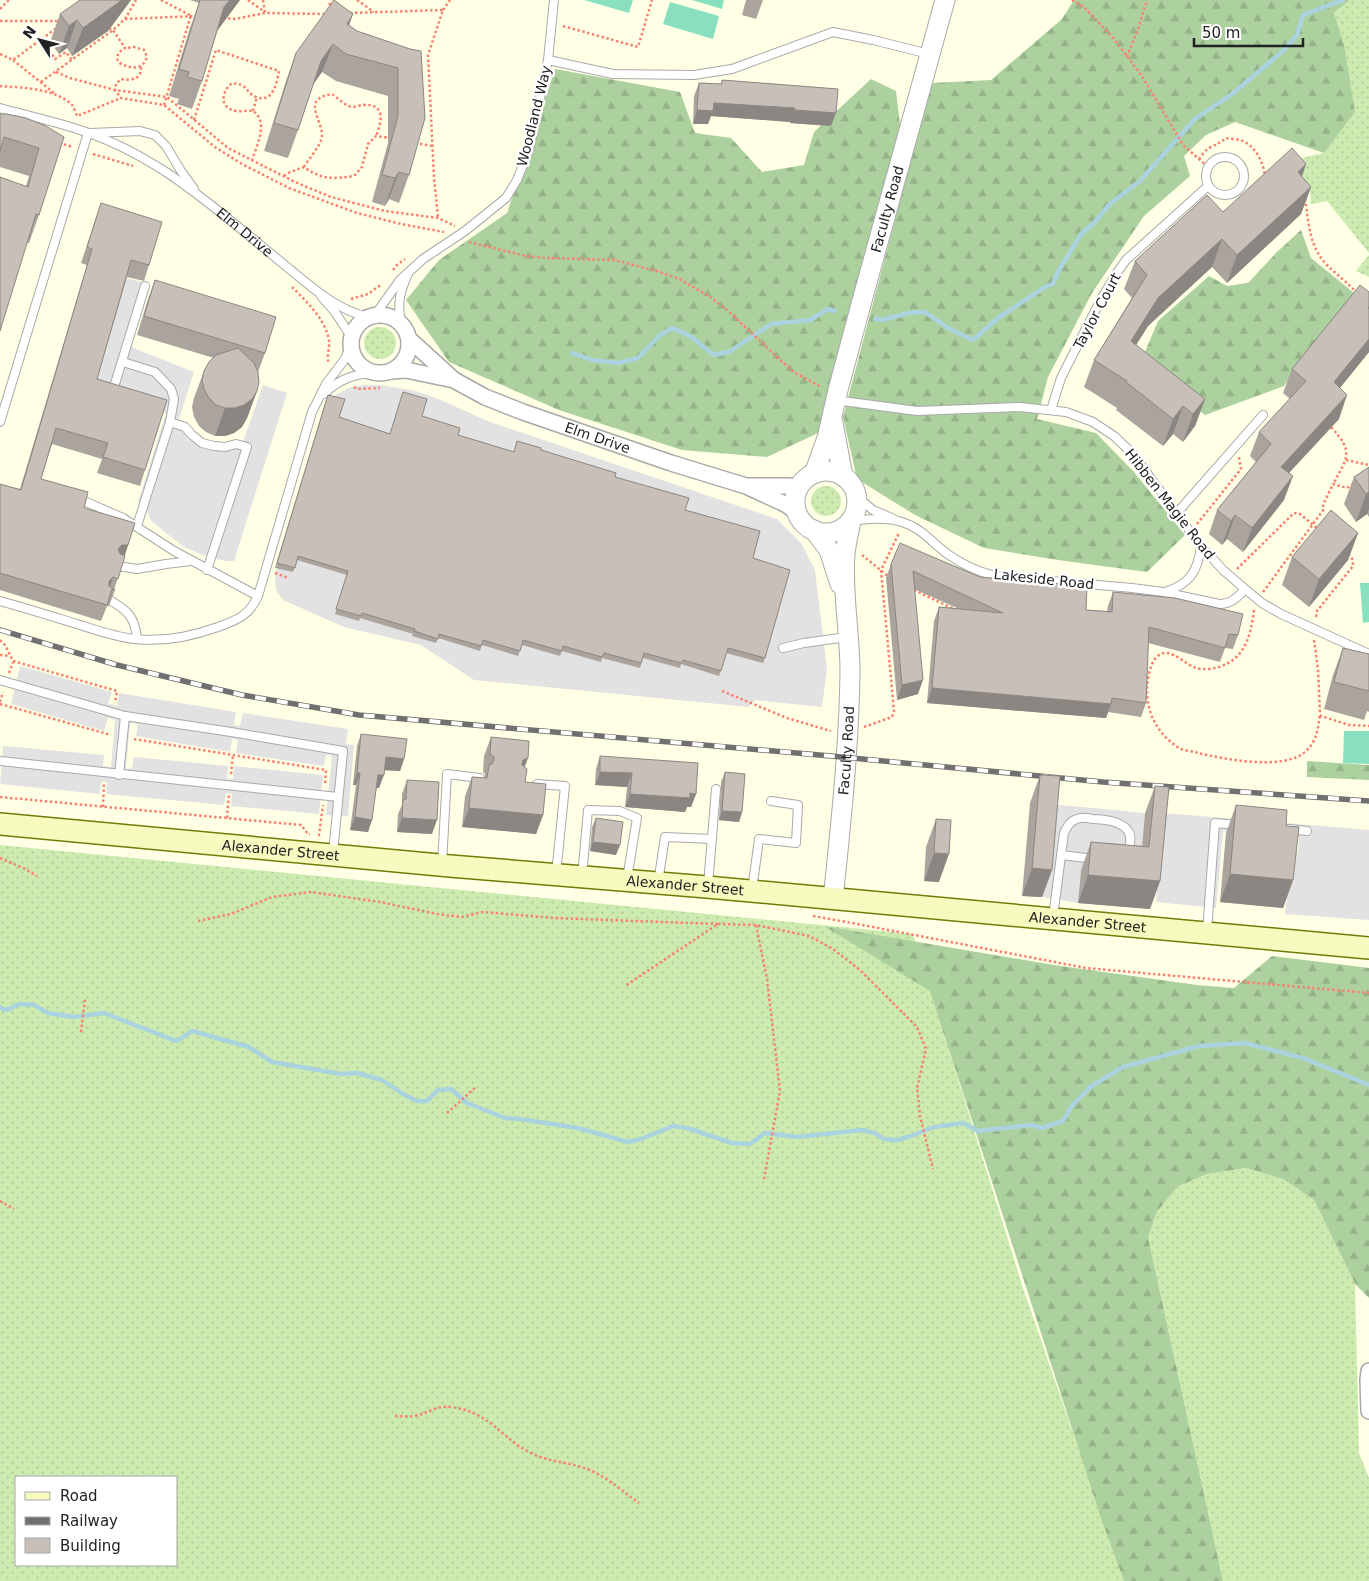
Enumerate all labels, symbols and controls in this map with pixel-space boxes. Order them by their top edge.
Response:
north arrow [15,15,65,65]
scale bar [1194,15,1303,47]
text: N [20,23,39,42]
text: 50 m [1202,24,1240,42]
street label: Woodland Way [514,64,554,168]
street label: Faculty Road [868,164,907,254]
street label: Elm Drive [213,204,276,260]
street label: Taylor Court [1070,270,1124,353]
street label: Elm Drive [563,419,632,456]
street label: Hibben Magie Road [1122,446,1218,562]
street label: Lakeside Road [993,566,1095,592]
street label: Faculty Road [835,706,857,796]
street label: Alexander Street [221,837,341,864]
street label: Alexander Street [626,872,745,898]
street label: Alexander Street [1028,909,1148,935]
legend [15,1476,178,1566]
text: Road [60,1487,98,1505]
text: Railway [60,1512,118,1530]
text: Building [60,1537,121,1555]

